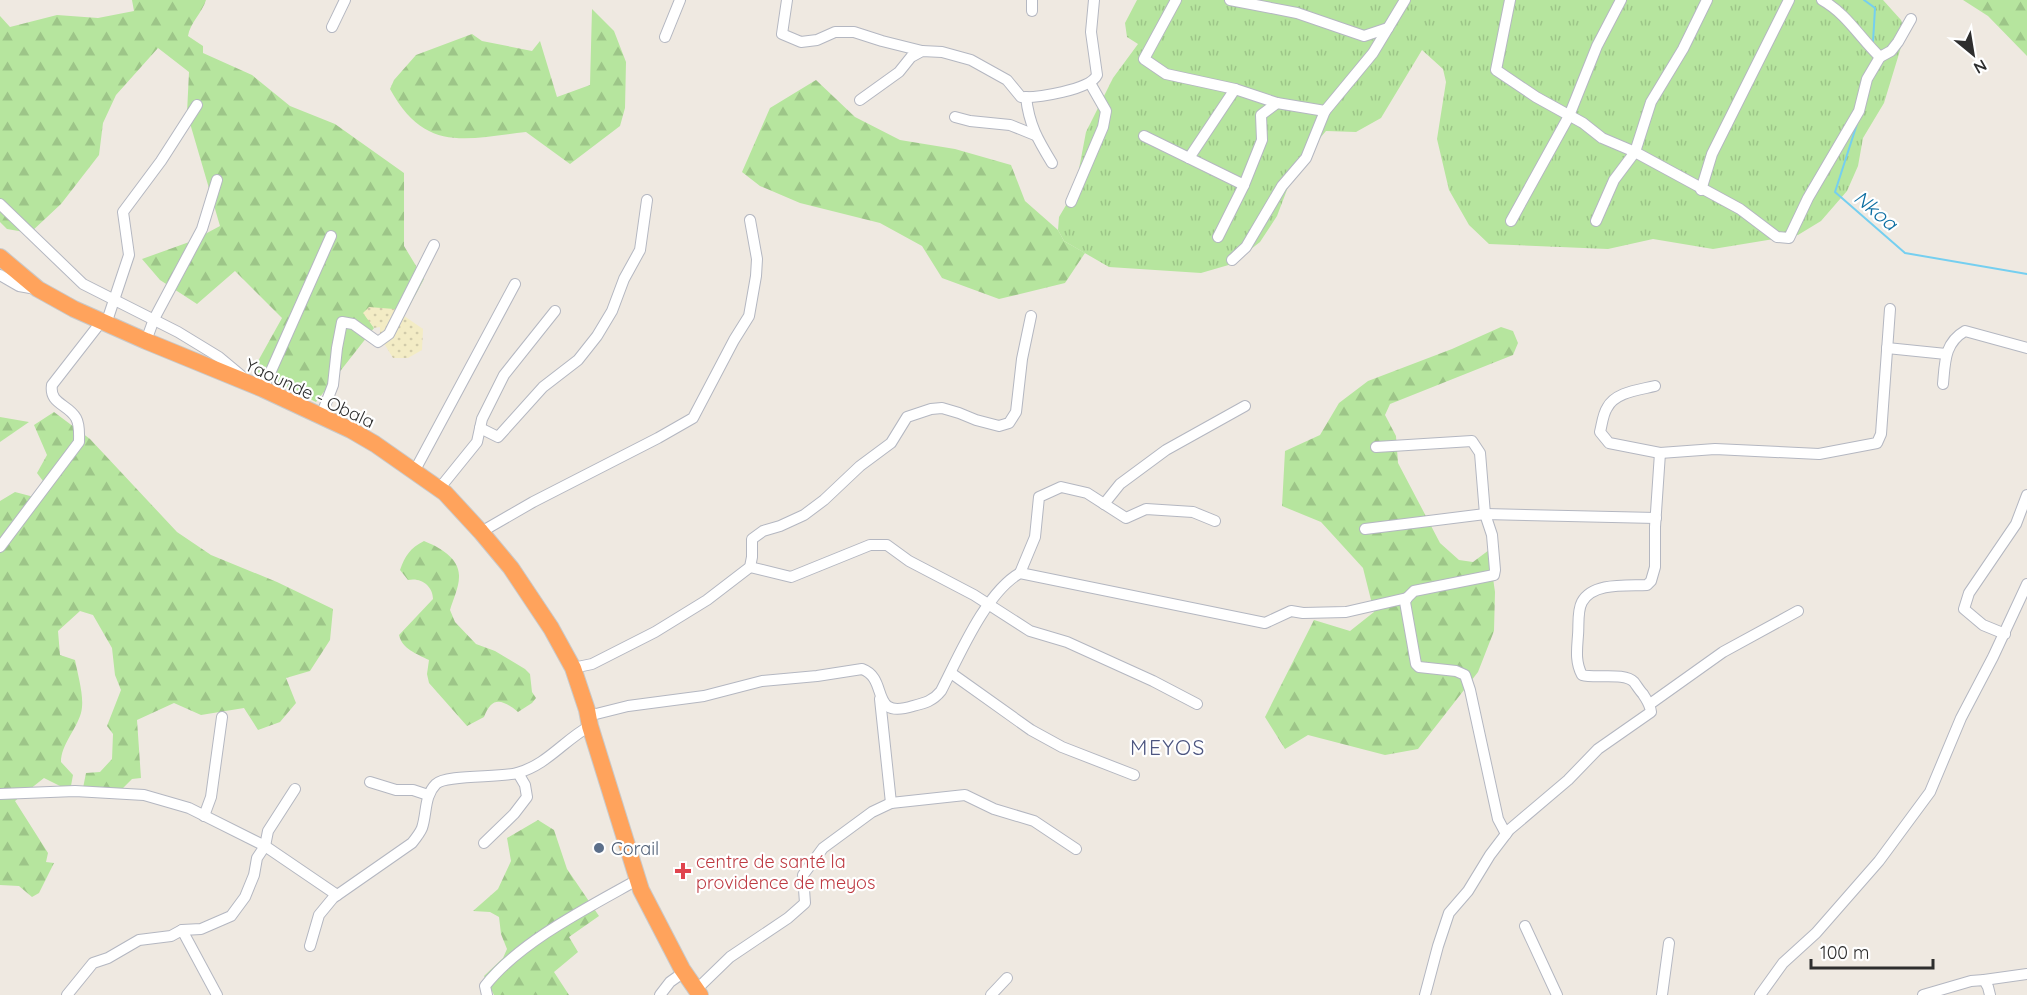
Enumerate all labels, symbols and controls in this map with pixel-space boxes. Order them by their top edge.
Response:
north arrow [1943,24,2003,84]
text: N [1970,55,1991,79]
water label: Nkoa [1849,185,1904,237]
street label: Yaounde - Obala [241,353,379,433]
district label: MEYOS [1130,734,1206,760]
place label: Corail [611,837,659,860]
marker: Corail [592,841,606,855]
place label: centre de santé la providence de meyos [696,850,875,894]
marker: centre de santé la providence de meyos [674,862,692,880]
scale bar [1811,932,1932,970]
text: 100 m [1820,941,1869,964]

